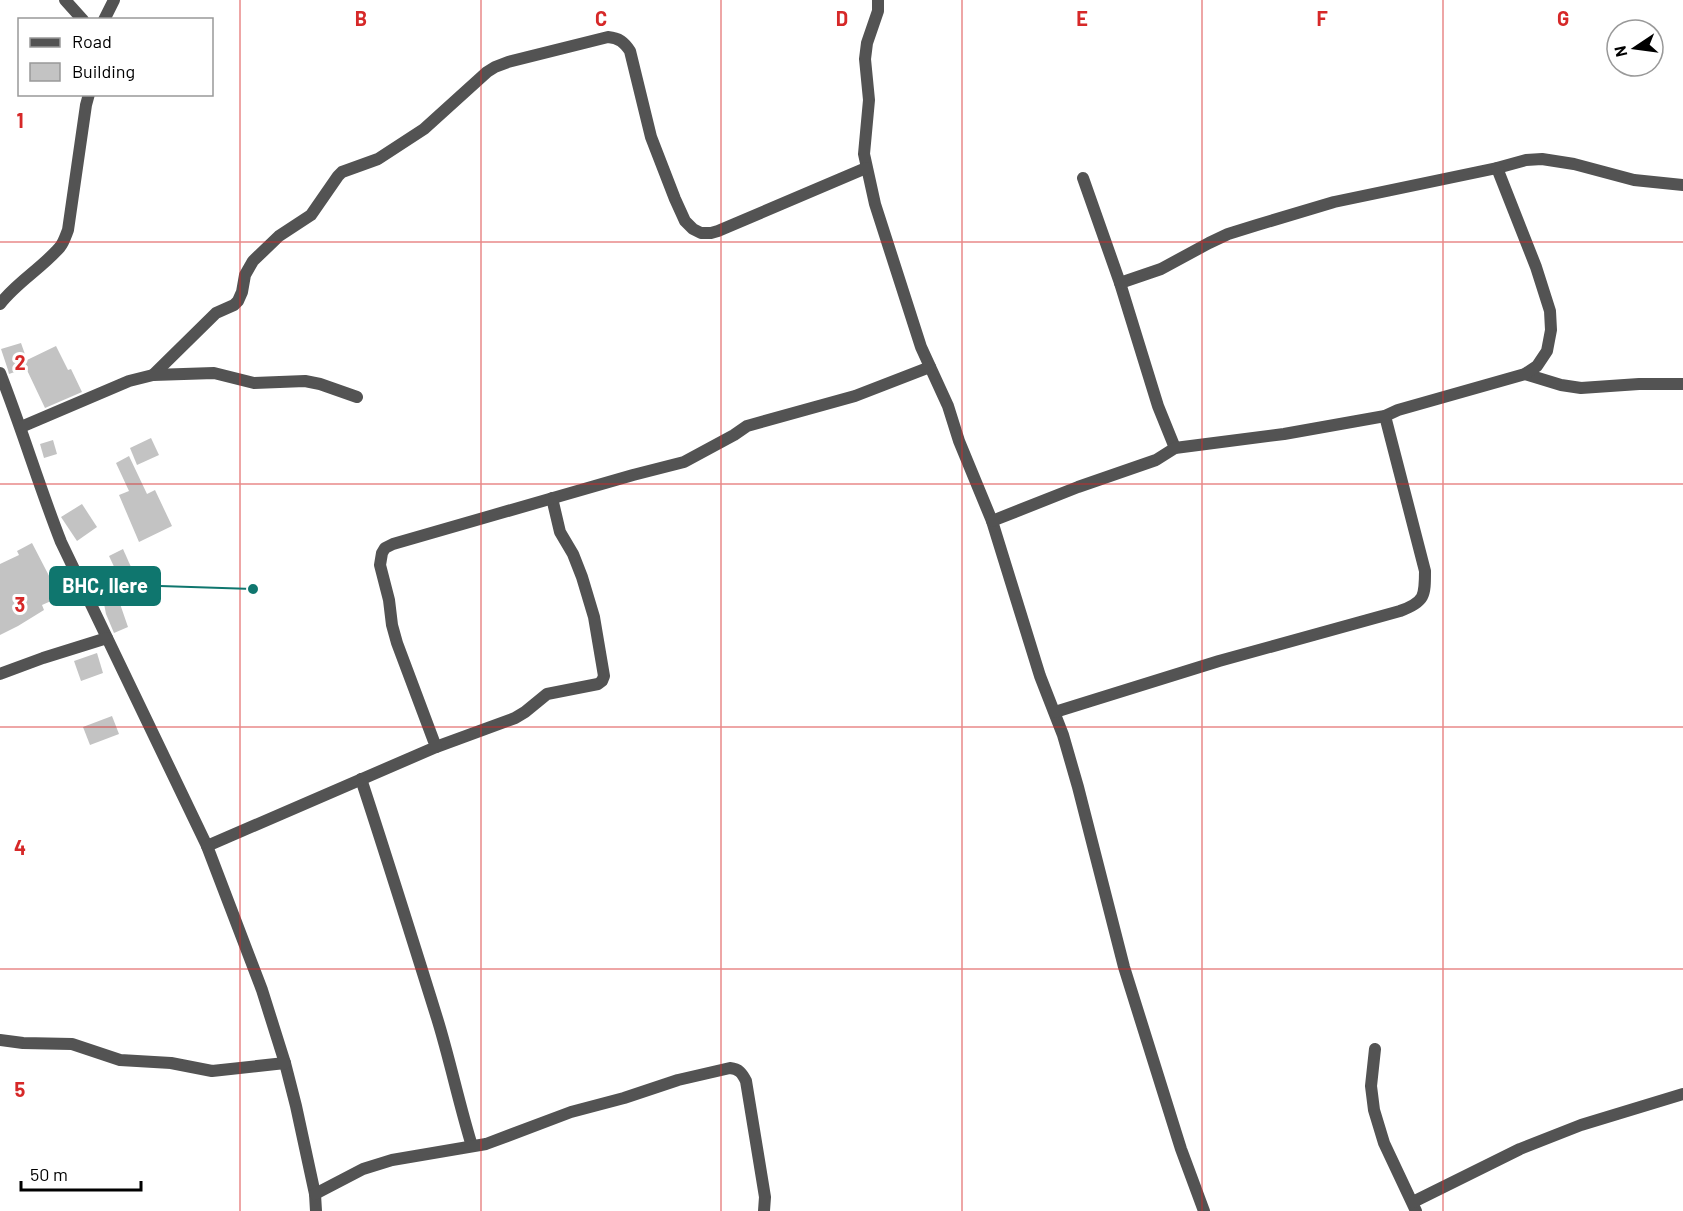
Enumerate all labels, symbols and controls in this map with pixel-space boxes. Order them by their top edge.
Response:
text: B [355,6,367,30]
text: C [595,6,607,30]
text: D [836,6,848,30]
text: E [1076,6,1088,30]
text: F [1316,6,1328,30]
text: G [1557,6,1569,30]
legend [18,18,213,96]
north arrow [1605,18,1665,78]
text: Road [72,30,112,52]
text: N [1609,44,1630,59]
text: Building [72,60,135,82]
text: 1 [16,108,24,132]
text: 2 [14,350,26,374]
callout: BHC, Ilere [50,567,160,605]
text: BHC, Ilere [62,573,148,597]
text: 3 [15,592,25,616]
text: 4 [14,835,26,859]
text: 5 [15,1077,26,1101]
scale bar [21,1154,141,1192]
text: 50 m [30,1163,68,1185]

